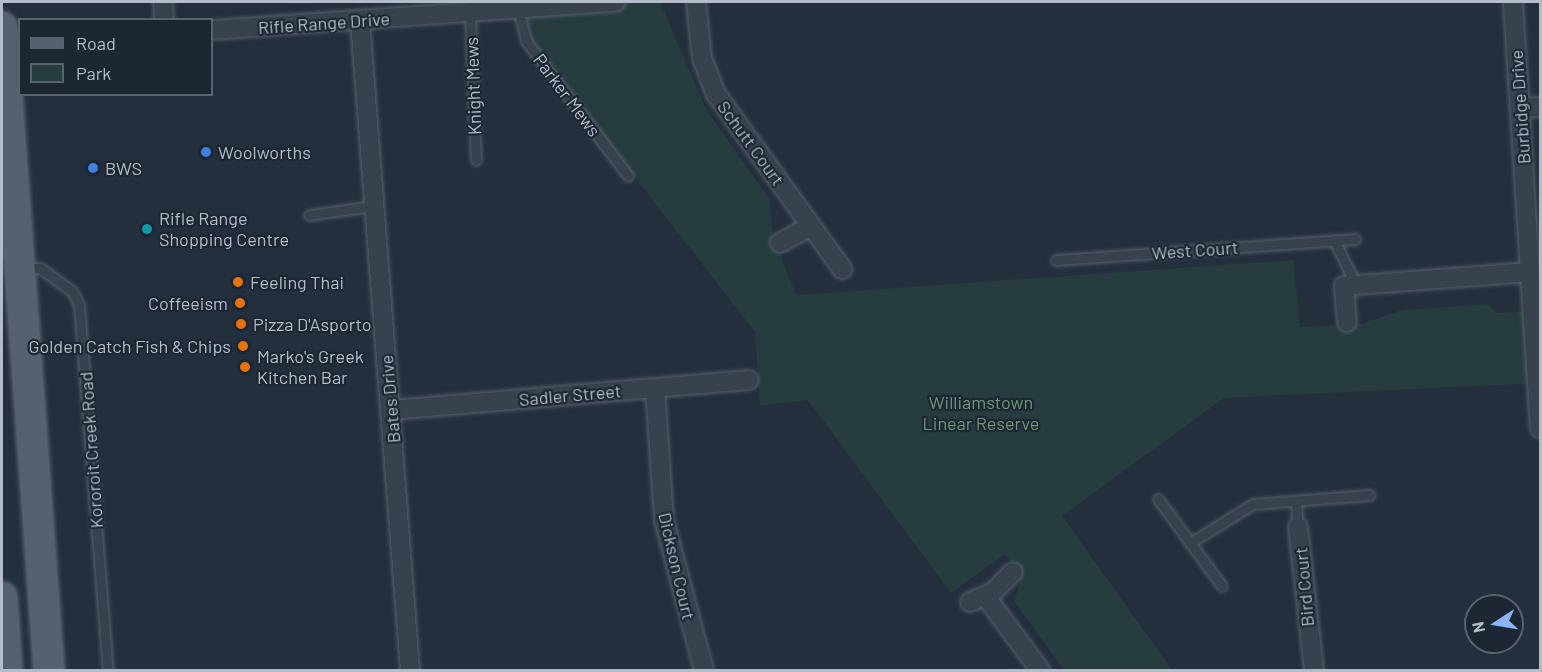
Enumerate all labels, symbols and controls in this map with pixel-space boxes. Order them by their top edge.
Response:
street label: Rifle Range Drive [257,8,391,38]
legend [18,18,213,96]
text: Road [76,32,116,54]
street label: Knight Mews [460,37,486,135]
street label: Parker Mews [529,49,605,141]
street label: Burbidge Drive [1505,49,1535,165]
text: Park [76,62,111,84]
street label: Schutt Court [713,96,789,190]
place label: Woolworths [218,141,311,163]
marker: Woolworths [199,145,213,159]
place label: BWS [105,157,142,179]
marker: BWS [86,161,100,175]
place label: Rifle Range Shopping Centre [159,208,289,250]
marker: Rifle Range Shopping Centre [140,222,154,236]
street label: West Court [1151,236,1239,264]
place label: Feeling Thai [250,271,344,293]
marker: Feeling Thai [231,275,245,289]
place label: Coffeeism [148,292,228,314]
marker: Coffeeism [233,296,247,310]
place label: Pizza D'Asporto [253,313,372,335]
marker: Pizza D'Asporto [234,317,248,331]
place label: Golden Catch Fish & Chips [28,335,231,357]
marker: Golden Catch Fish & Chips [236,339,250,353]
place label: Marko's Greek Kitchen Bar [257,346,364,388]
street label: Bates Drive [375,354,405,444]
marker: Marko's Greek Kitchen Bar [238,360,252,374]
street label: Kororoit Creek Road [75,371,107,529]
street label: Sadler Street [518,380,622,410]
park label: Williamstown Linear Reserve [923,392,1039,434]
street label: Dickson Court [654,510,700,622]
street label: Bird Court [1290,546,1318,628]
north arrow [1464,594,1524,654]
text: N [1467,620,1488,635]

